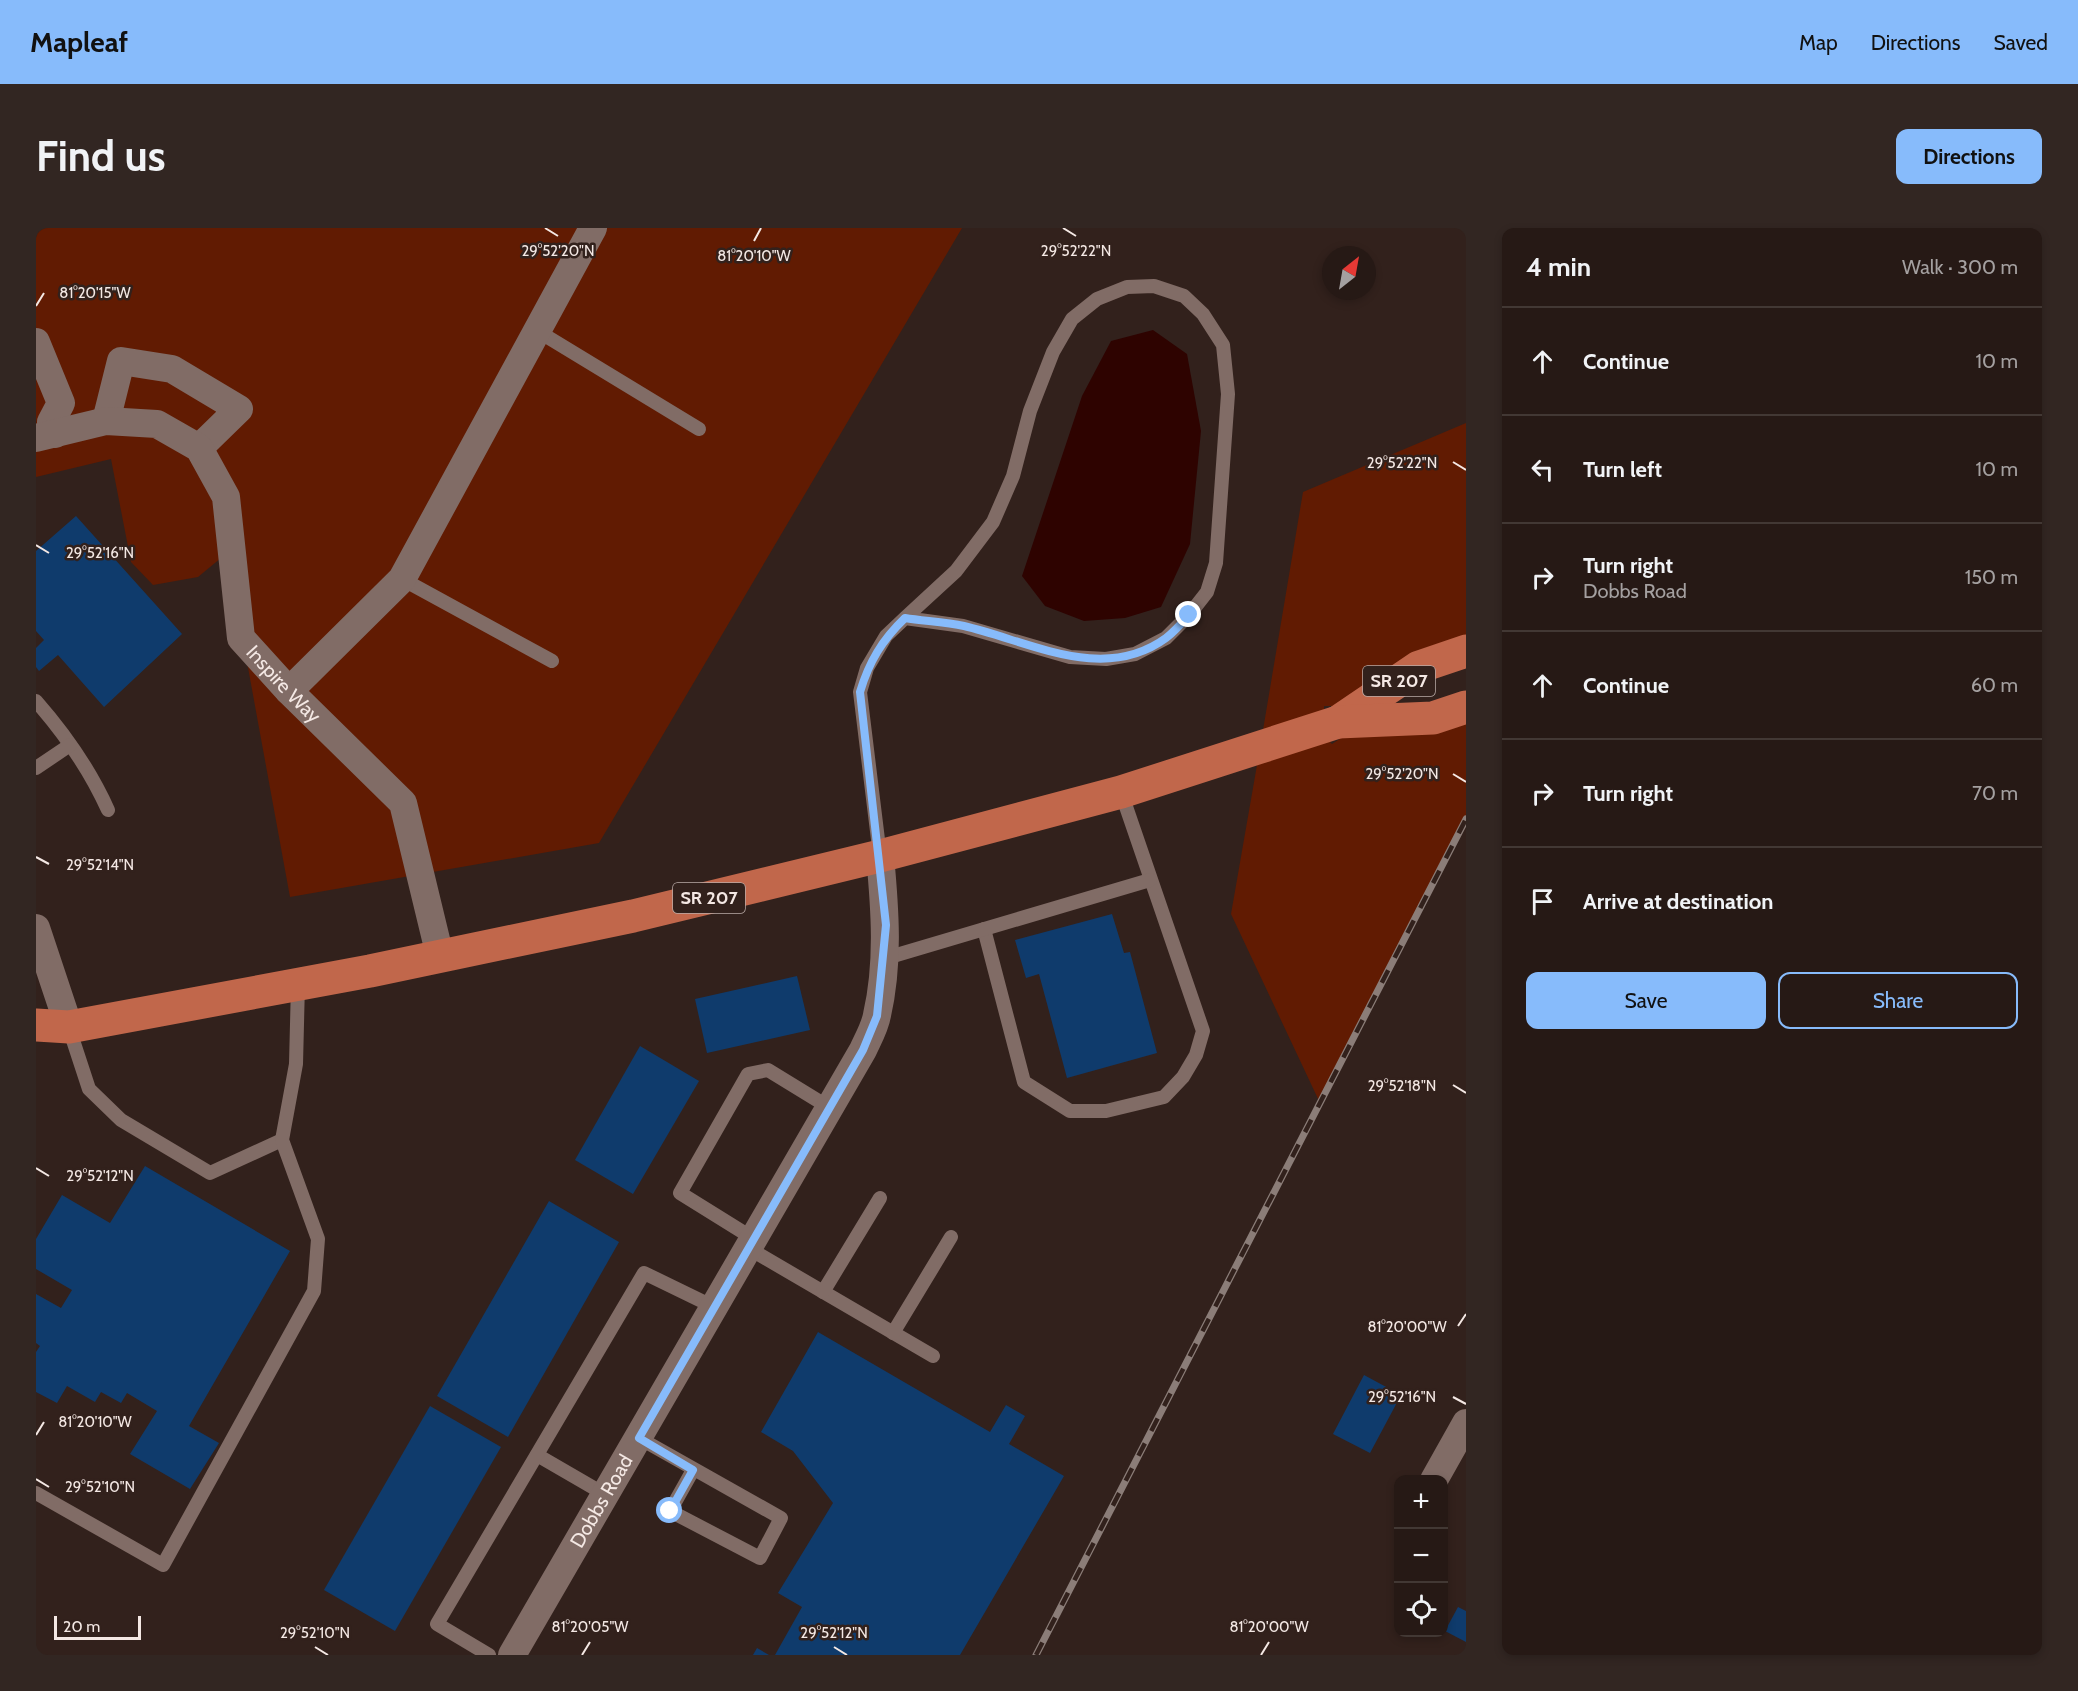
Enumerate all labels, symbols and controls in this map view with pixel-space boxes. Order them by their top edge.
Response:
text: Mapleaf [30,25,128,59]
text: Map [1799,30,1838,55]
text: Directions [1871,30,1960,55]
text: Saved [1993,30,2048,55]
button: Directions [1896,129,2042,184]
text: Find us [36,130,165,182]
text: 29°52'20"N [521,242,595,260]
text: 29°52'22"N [1041,242,1111,260]
north arrow [1322,246,1376,300]
text: 81°20'10"W [717,247,792,265]
text: 4 min [1526,251,1591,283]
text: Walk · 300 m [1902,255,2018,279]
text: 81°20'15"W [59,284,131,302]
icon: ahead [1526,345,1559,378]
text: Continue [1583,348,1669,375]
text: 10 m [1975,349,2018,373]
icon: left [1526,453,1559,486]
text: 29°52'22"N [1367,454,1437,472]
text: Turn left [1583,456,1662,483]
text: 10 m [1975,457,2018,481]
text: 29°52'16"N [66,544,134,562]
text: Turn right [1583,552,1673,579]
icon: right [1526,561,1559,594]
text: 150 m [1965,565,2018,589]
text: Dobbs Road [1583,579,1687,603]
route end [1175,601,1201,627]
street label: Inspire Way [241,640,326,728]
road number: SR 207 [1363,666,1435,696]
icon: ahead [1526,669,1559,702]
text: Continue [1583,672,1669,699]
text: 60 m [1971,673,2018,697]
text: 29°52'20"N [1365,765,1439,783]
icon: right [1526,777,1559,810]
text: Turn right [1583,780,1673,807]
text: 70 m [1972,781,2018,805]
text: 29°52'14"N [66,856,134,874]
road number: SR 207 [673,883,745,913]
icon: arrive [1526,885,1559,918]
text: Arrive at destination [1583,888,1773,915]
button: Save [1526,972,1766,1029]
button: Share [1778,972,2018,1029]
text: 29°52'18"N [1368,1077,1436,1095]
text: 29°52'12"N [66,1167,134,1185]
text: 81°20'00"W [1367,1318,1447,1336]
text: 29°52'16"N [1368,1388,1436,1406]
text: 81°20'10"W [58,1413,133,1431]
street label: Dobbs Road [565,1450,638,1552]
map controls [1394,1475,1448,1637]
button: + [1394,1475,1448,1529]
text: 29°52'10"N [65,1478,135,1496]
route start [656,1497,682,1523]
button: − [1394,1529,1448,1583]
button: locate [1394,1583,1448,1637]
scale bar [54,1613,141,1640]
text: 20 m [63,1617,100,1636]
text: 81°20'05"W [552,1618,629,1636]
text: 81°20'00"W [1229,1618,1309,1636]
text: 29°52'10"N [280,1624,350,1642]
text: 29°52'12"N [800,1624,868,1642]

